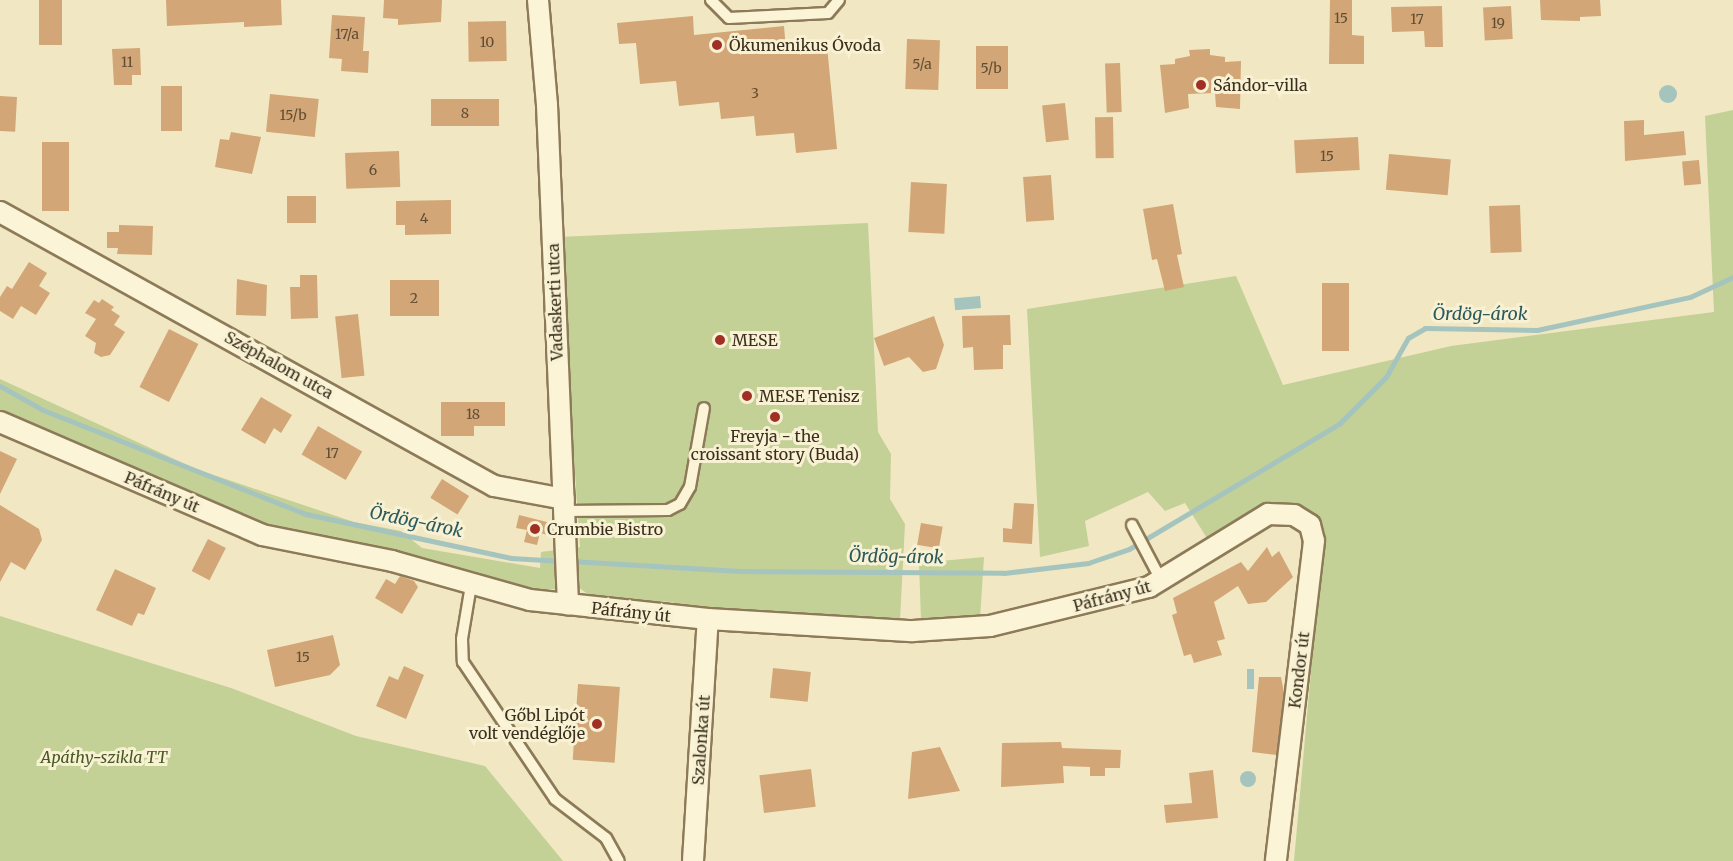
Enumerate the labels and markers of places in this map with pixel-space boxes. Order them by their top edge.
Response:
place label: Ökumenikus Óvoda [729,35,881,55]
marker: Ökumenikus Óvoda [710,38,724,52]
place label: Sándor-villa [1213,75,1308,95]
marker: Sándor-villa [1194,78,1208,92]
place label: MESE [732,330,778,350]
marker: MESE [713,333,727,347]
place label: MESE Tenisz [759,386,860,406]
marker: MESE Tenisz [740,389,754,403]
marker: Freyja - the croissant story (Buda) [768,410,782,424]
place label: Freyja - the croissant story (Buda) [691,426,859,464]
place label: Crumbie Bistro [547,519,663,539]
marker: Crumbie Bistro [528,522,542,536]
place label: Gőbl Lipót volt vendéglője [469,705,585,743]
marker: Gőbl Lipót volt vendéglője [590,717,604,731]

